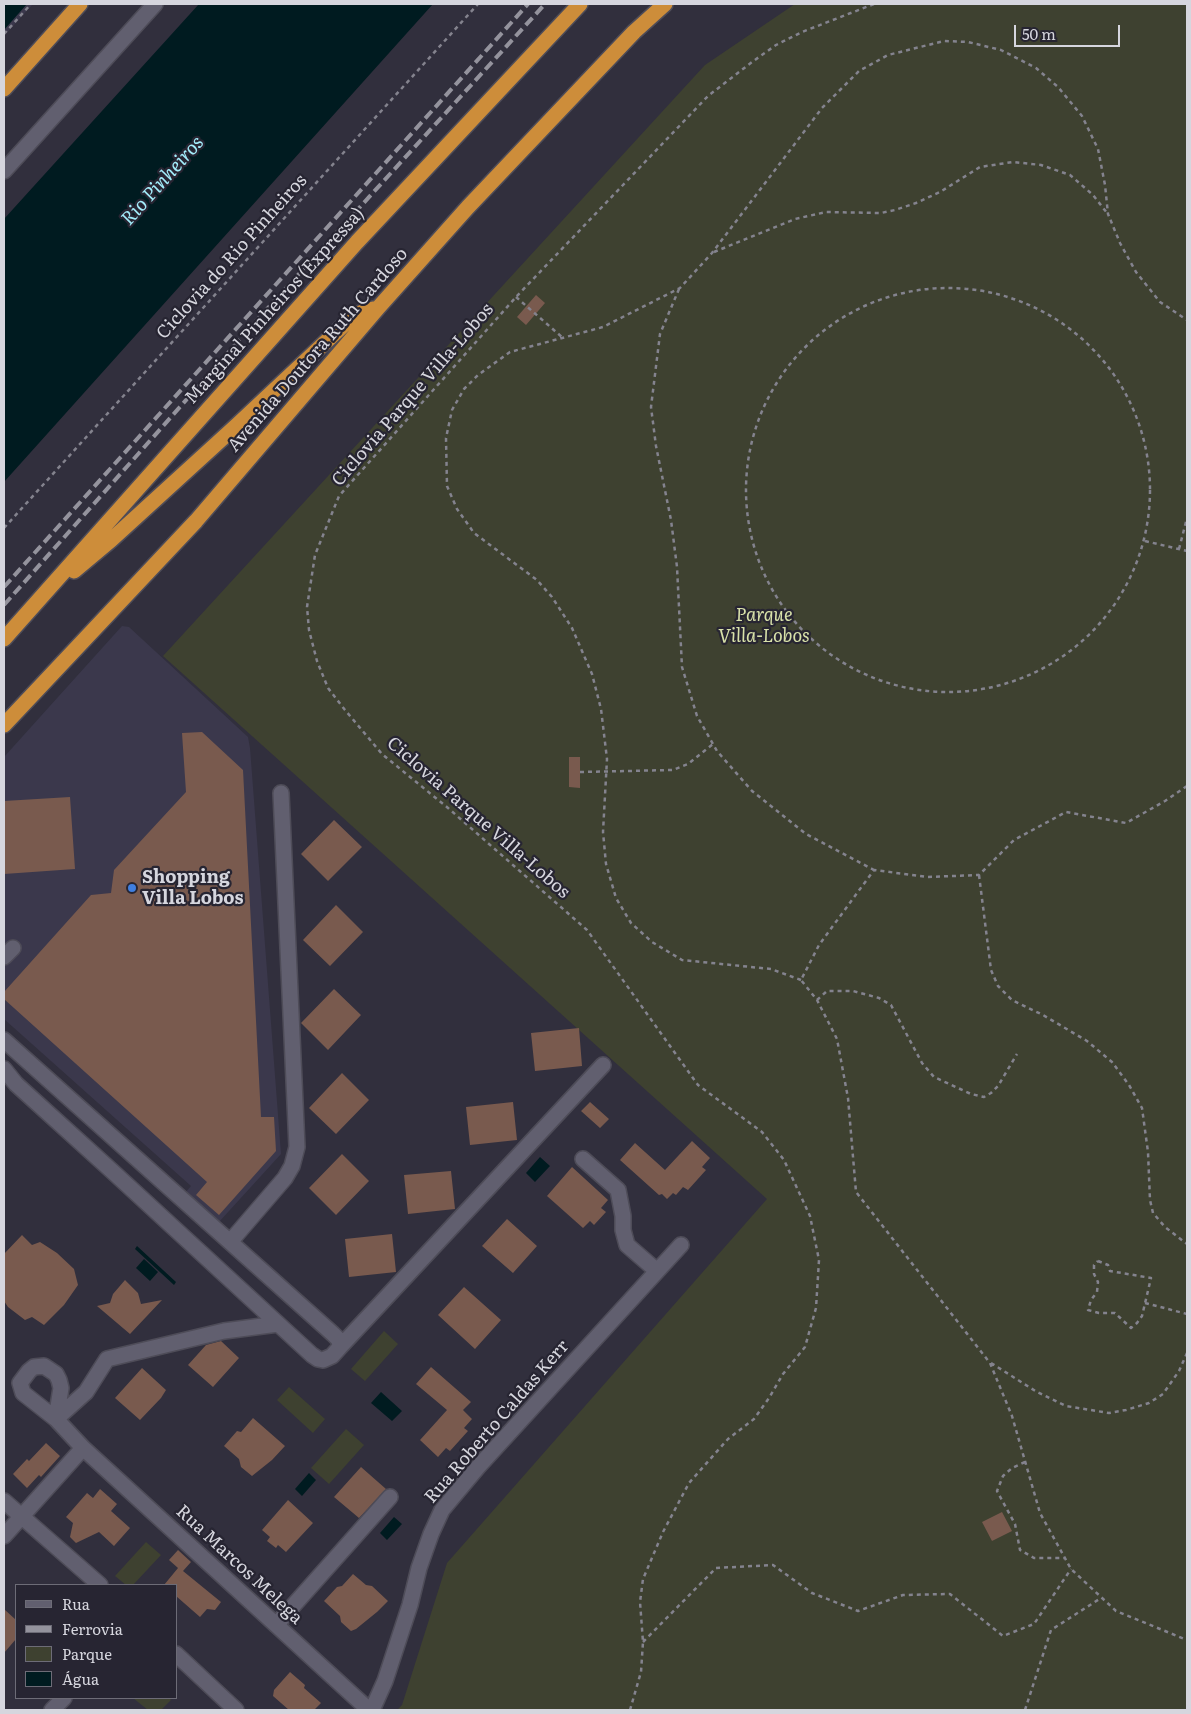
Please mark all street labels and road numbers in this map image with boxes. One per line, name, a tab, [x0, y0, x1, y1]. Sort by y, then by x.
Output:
street label: Ciclovia do Rio Pinheiros	[152, 170, 312, 344]
street label: Marginal Pinheiros (Expressa)	[181, 203, 369, 409]
street label: Avenida Doutora Ruth Cardoso	[223, 243, 413, 457]
street label: Ciclovia Parque Villa-Lobos	[328, 299, 498, 491]
street label: Ciclovia Parque Villa-Lobos	[382, 733, 574, 903]
street label: Rua Roberto Caldas Kerr	[420, 1336, 574, 1508]
street label: Rua Marcos Melega	[171, 1501, 307, 1629]

